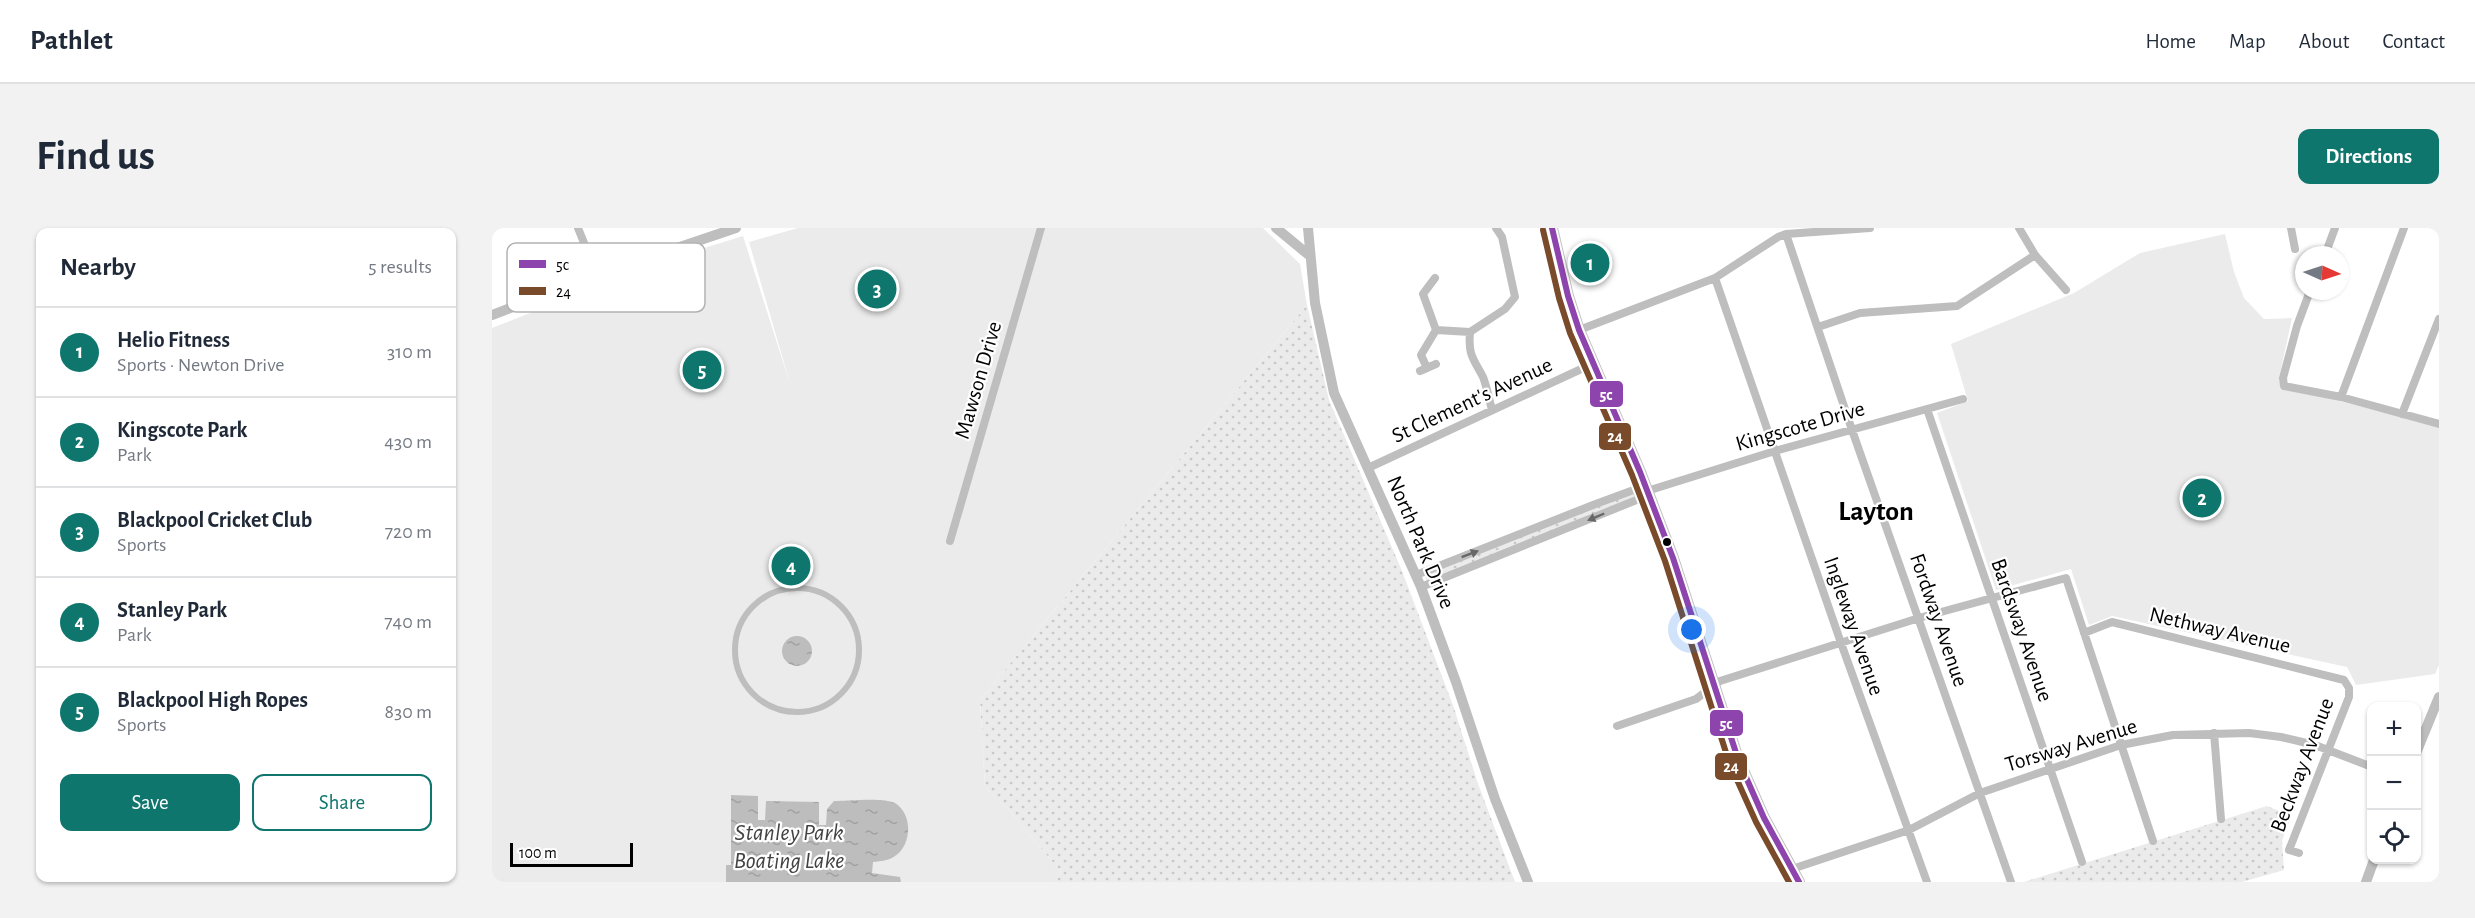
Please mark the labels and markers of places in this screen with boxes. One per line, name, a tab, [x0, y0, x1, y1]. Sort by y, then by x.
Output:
pin: 1	[1570, 240, 1610, 285]
pin: 3	[858, 266, 896, 312]
pin: 5	[682, 348, 722, 392]
pin: 2	[2182, 476, 2222, 520]
unlabelled marker	[1661, 536, 1673, 548]
pin: 4	[772, 544, 810, 588]

